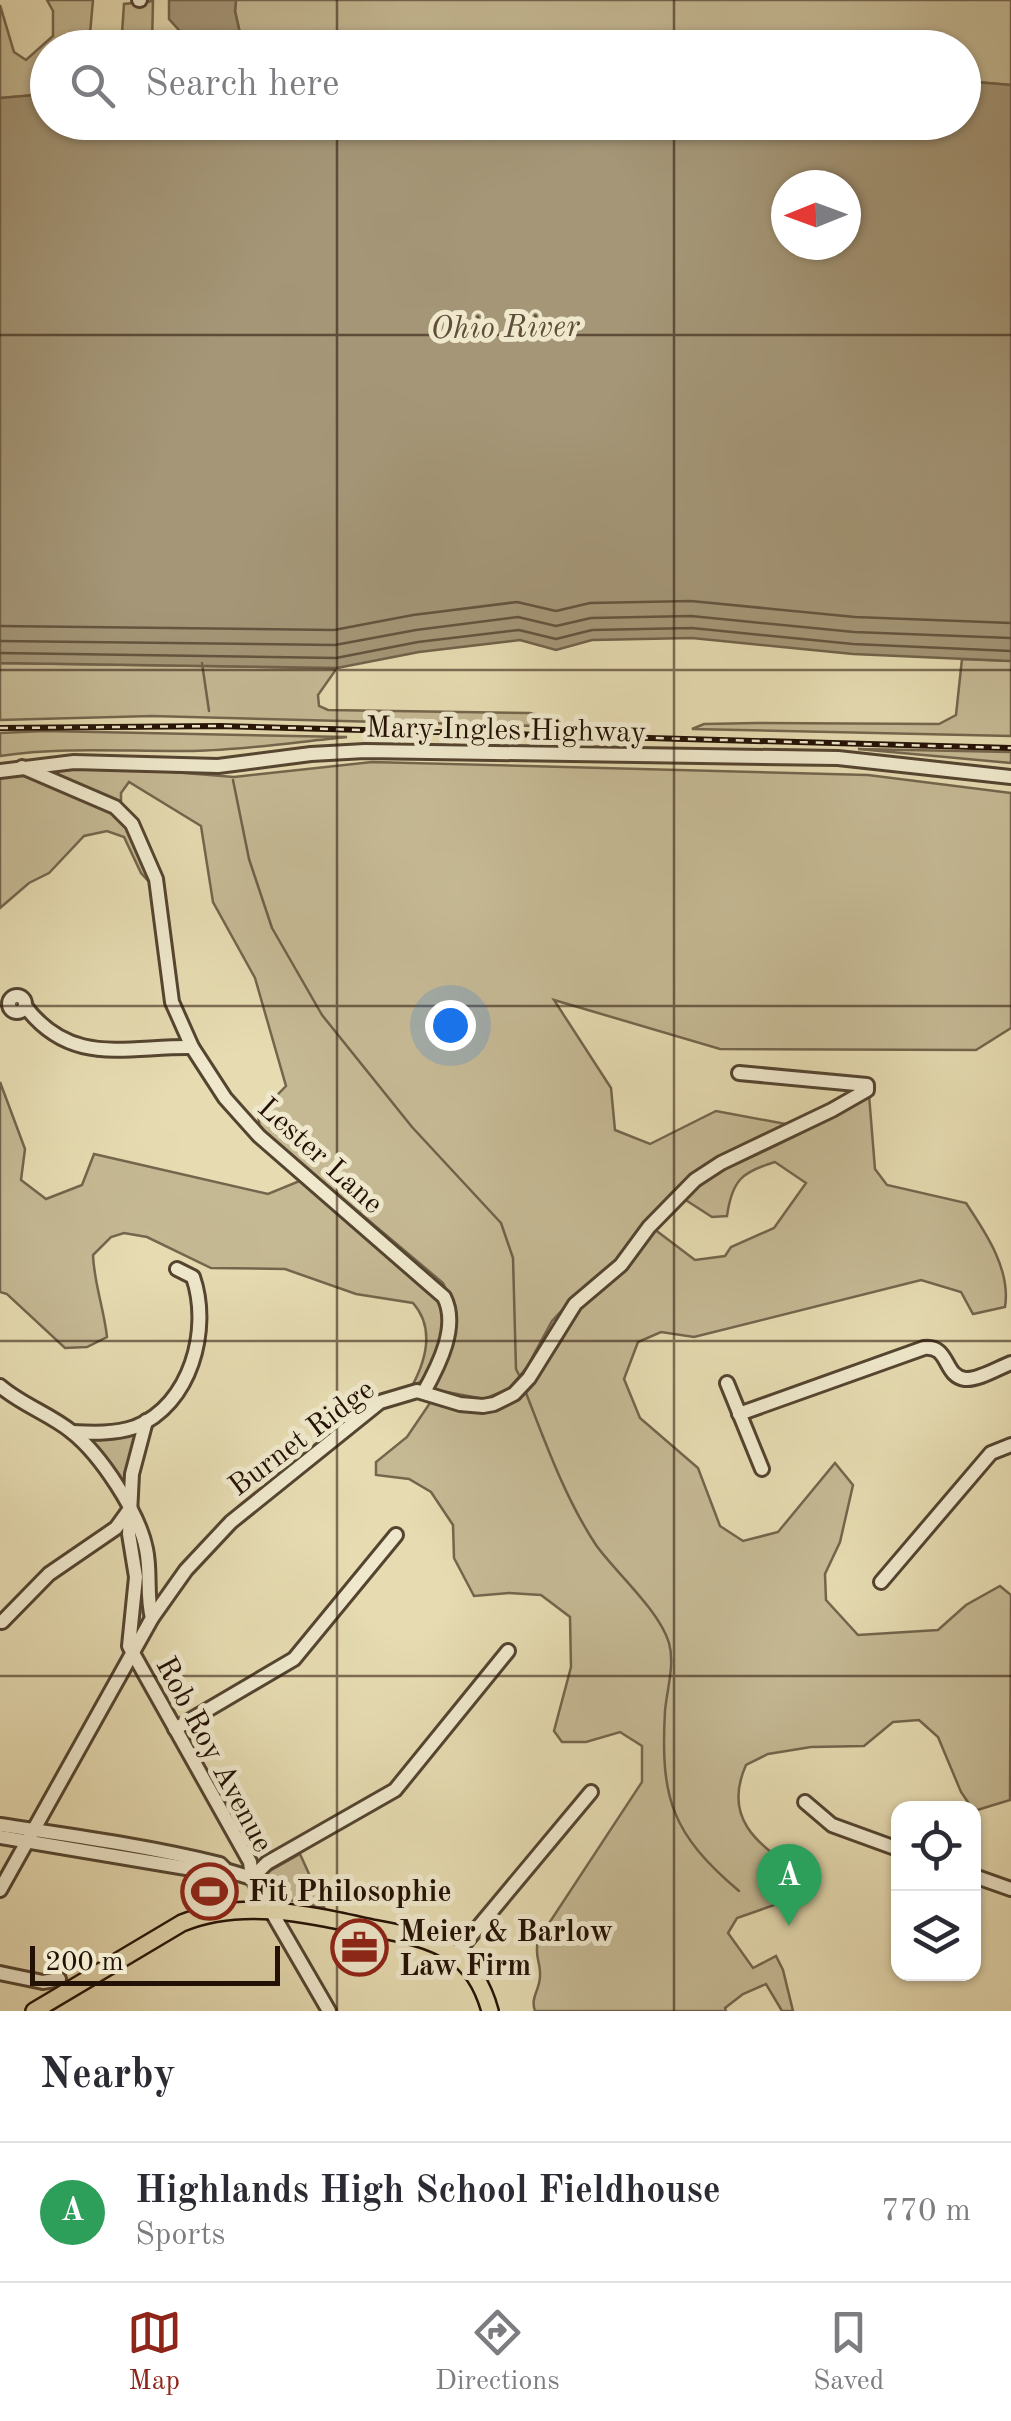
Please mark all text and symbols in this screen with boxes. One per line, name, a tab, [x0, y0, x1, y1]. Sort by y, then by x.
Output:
search box	[30, 30, 981, 140]
icon: search	[65, 58, 120, 113]
text: Search here	[145, 66, 340, 104]
north arrow	[771, 170, 861, 260]
water label: Ohio River	[430, 312, 581, 346]
street label: Mary Ingles Highway	[365, 714, 647, 748]
your location	[425, 1000, 476, 1051]
street label: Lester Lane	[251, 1093, 388, 1220]
street label: Burnet Ridge	[224, 1375, 380, 1503]
street label: Rob Roy Avenue	[149, 1653, 277, 1857]
map controls	[891, 1801, 981, 1981]
button: locate	[891, 1801, 981, 1891]
pin: A	[756, 1844, 822, 1926]
sports icon: Fit Philosophie	[179, 1861, 239, 1921]
place label: Fit Philosophie	[248, 1878, 452, 1908]
button: layers	[891, 1891, 981, 1981]
office icon: Meier & Barlow Law Firm	[330, 1918, 390, 1978]
place label: Meier & Barlow Law Firm	[399, 1918, 613, 1982]
scale bar	[30, 1941, 280, 1986]
text: 200 m	[45, 1949, 124, 1977]
text: Nearby	[40, 2055, 176, 2097]
text: Highlands High School Fieldhouse	[135, 2173, 721, 2211]
text: A	[60, 2196, 85, 2228]
text: 770 m	[881, 2196, 971, 2228]
text: Sports	[135, 2220, 226, 2252]
tab: Map	[127, 2305, 182, 2400]
tab: Directions	[435, 2305, 560, 2400]
tab: Saved	[813, 2305, 884, 2400]

